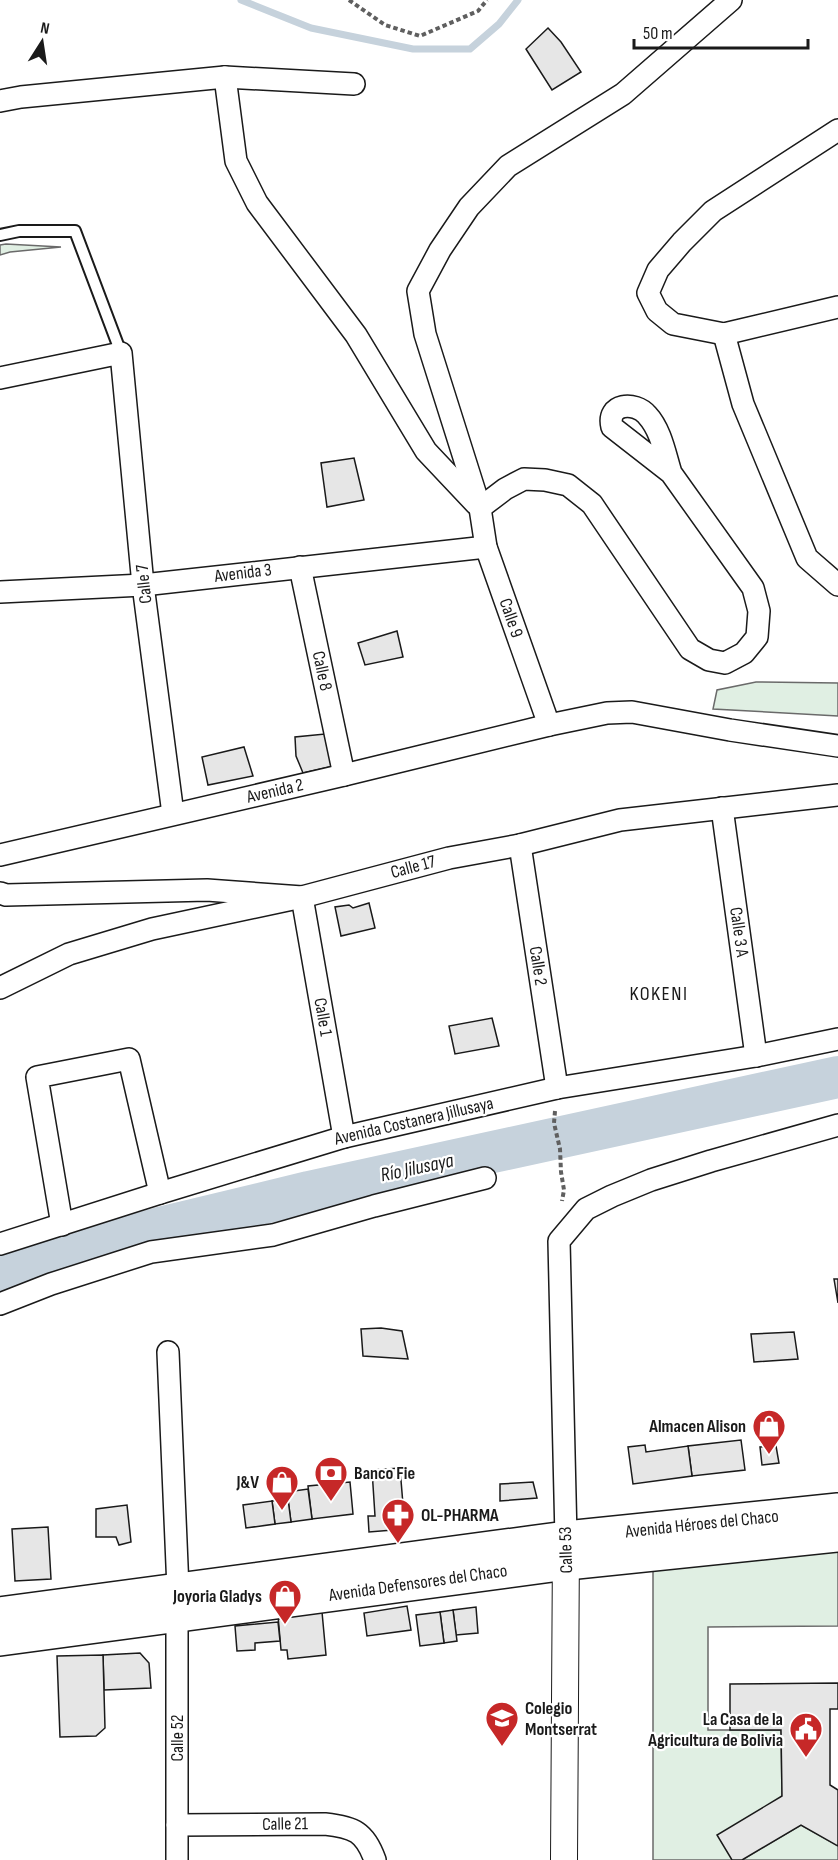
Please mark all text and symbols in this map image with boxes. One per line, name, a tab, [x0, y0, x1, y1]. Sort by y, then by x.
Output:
north arrow	[12, 12, 72, 72]
scale bar	[634, 12, 808, 50]
text: N	[39, 19, 51, 39]
text: 50 m	[643, 23, 673, 44]
street label: Avenida 3	[212, 559, 273, 587]
street label: Calle 7	[131, 563, 156, 605]
street label: Calle 9	[495, 596, 527, 640]
street label: Calle 8	[308, 649, 336, 693]
street label: Avenida 2	[244, 774, 305, 808]
street label: Calle 17	[388, 851, 439, 883]
street label: Calle 3 A	[725, 906, 753, 959]
street label: Calle 2	[525, 945, 551, 987]
district label: KOKENI	[629, 982, 689, 1006]
street label: Calle 1	[309, 996, 337, 1038]
street label: Avenida Costanera Jillusaya	[332, 1092, 496, 1150]
water label: Río Jilusaya	[378, 1149, 456, 1187]
shop icon: Almacen Alison	[751, 1408, 787, 1455]
place label: Almacen Alison	[648, 1416, 746, 1437]
bank icon: Banco Fie	[313, 1455, 349, 1502]
place label: Banco Fie	[354, 1463, 415, 1484]
shop icon: J&V	[264, 1464, 300, 1511]
place label: J&V	[236, 1472, 259, 1493]
pharmacy icon: OL-PHARMA	[380, 1497, 416, 1544]
place label: OL-PHARMA	[421, 1505, 499, 1526]
street label: Avenida Héroes del Chaco	[623, 1506, 780, 1543]
street label: Calle 53	[555, 1526, 577, 1574]
street label: Avenida Defensores del Chaco	[326, 1560, 509, 1606]
shop icon: Joyoria Gladys	[267, 1578, 303, 1625]
place label: Joyoria Gladys	[172, 1586, 262, 1607]
place label: Colegio Montserrat	[525, 1698, 597, 1740]
school or university icon: Colegio Montserrat	[484, 1700, 520, 1747]
place label: La Casa de la Agricultura de Bolivia	[647, 1709, 783, 1751]
public building icon: La Casa de la Agricultura de Bolivia	[788, 1711, 824, 1758]
street label: Calle 52	[167, 1715, 188, 1761]
street label: Calle 21	[262, 1813, 309, 1835]

